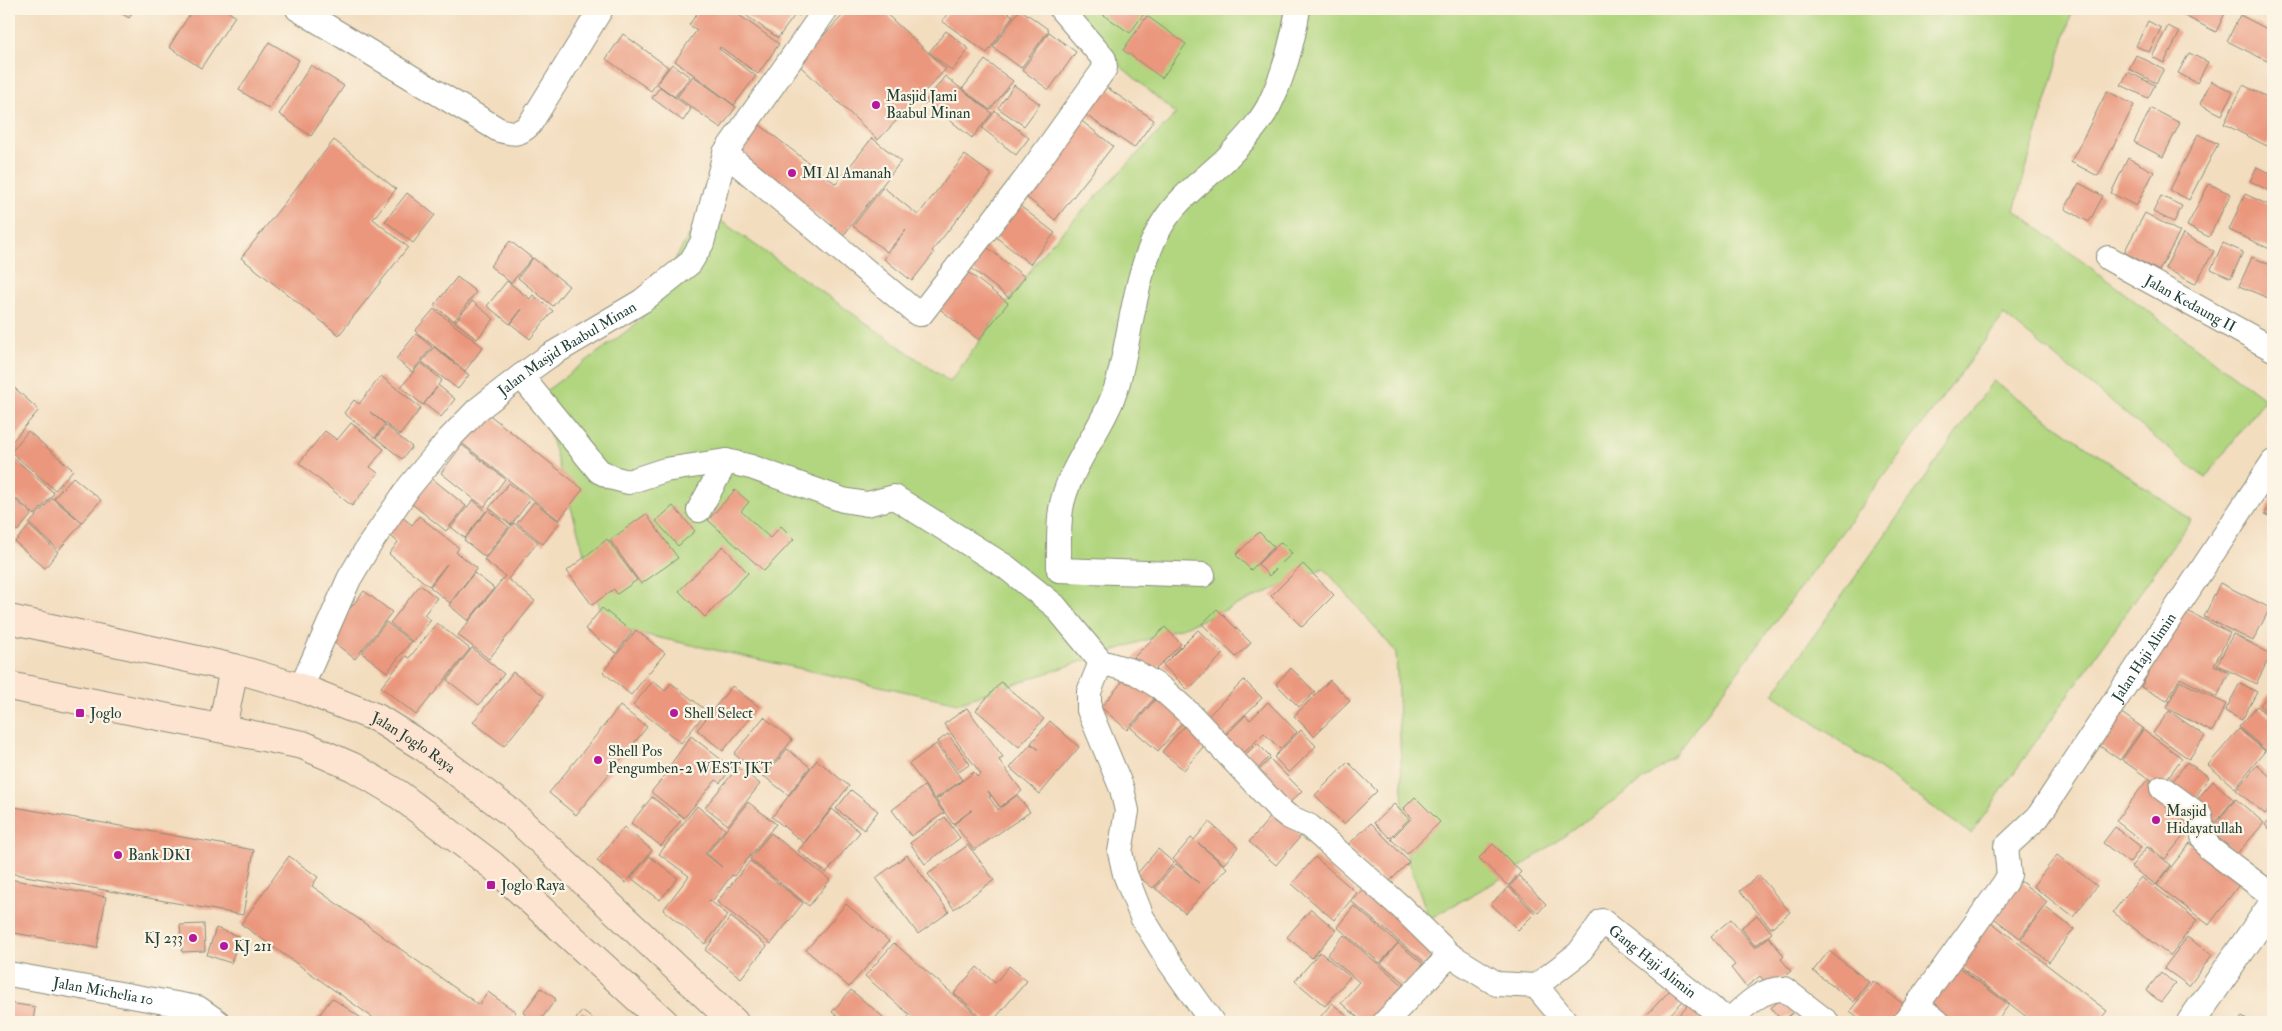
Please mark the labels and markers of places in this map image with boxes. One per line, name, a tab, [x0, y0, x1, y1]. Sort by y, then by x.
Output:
place label: Masjid Jami Baabul Minan	[886, 87, 971, 123]
marker: Masjid Jami Baabul Minan	[870, 99, 882, 111]
place label: MI Al Amanah	[802, 164, 891, 183]
marker: MI Al Amanah	[786, 167, 798, 179]
place label: Joglo	[89, 704, 121, 724]
place label: Shell Select	[684, 704, 753, 723]
marker: Joglo	[74, 707, 86, 719]
marker: Shell Select	[668, 707, 680, 719]
place label: Shell Pos Pengumben-2 WEST JKT	[608, 742, 772, 779]
marker: Shell Pos Pengumben-2 WEST JKT	[592, 754, 604, 766]
place label: Masjid Hidayatullah	[2166, 802, 2243, 838]
marker: Masjid Hidayatullah	[2150, 814, 2162, 826]
place label: Bank DKI	[128, 846, 191, 865]
marker: Bank DKI	[112, 849, 124, 861]
place label: Joglo Raya	[500, 876, 566, 896]
marker: Joglo Raya	[485, 879, 497, 891]
place label: KJ 233	[144, 929, 183, 949]
marker: KJ 233	[187, 932, 199, 944]
place label: KJ 211	[234, 937, 272, 957]
marker: KJ 211	[218, 940, 230, 952]

